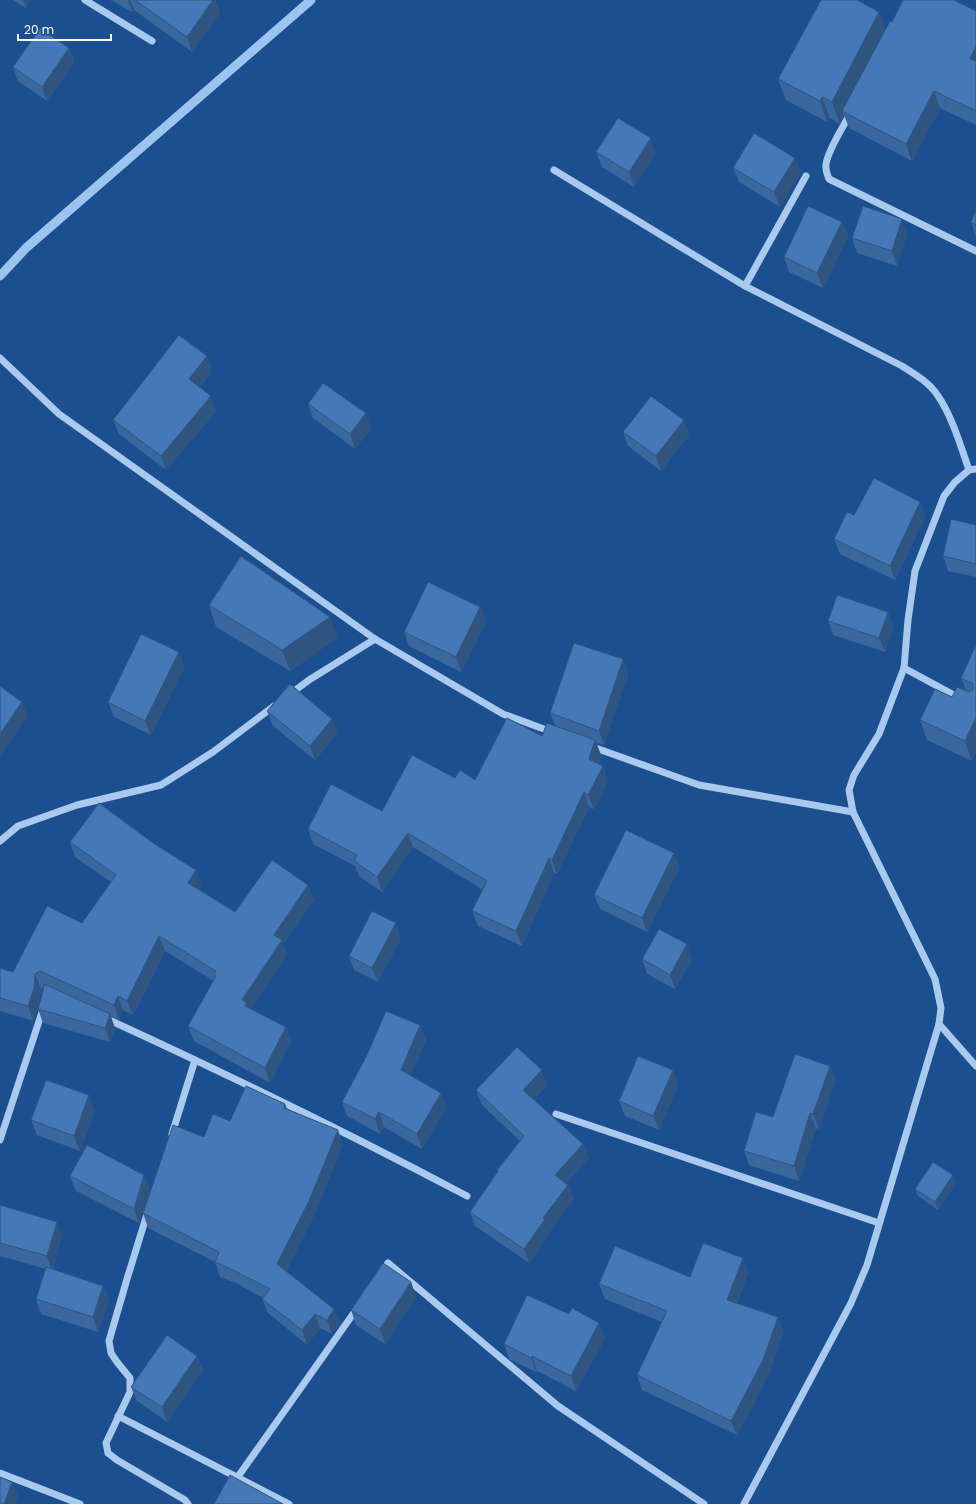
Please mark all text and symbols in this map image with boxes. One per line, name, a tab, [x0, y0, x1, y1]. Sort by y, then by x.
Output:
scale bar	[18, 16, 111, 42]
text: 20 m	[24, 21, 54, 38]

